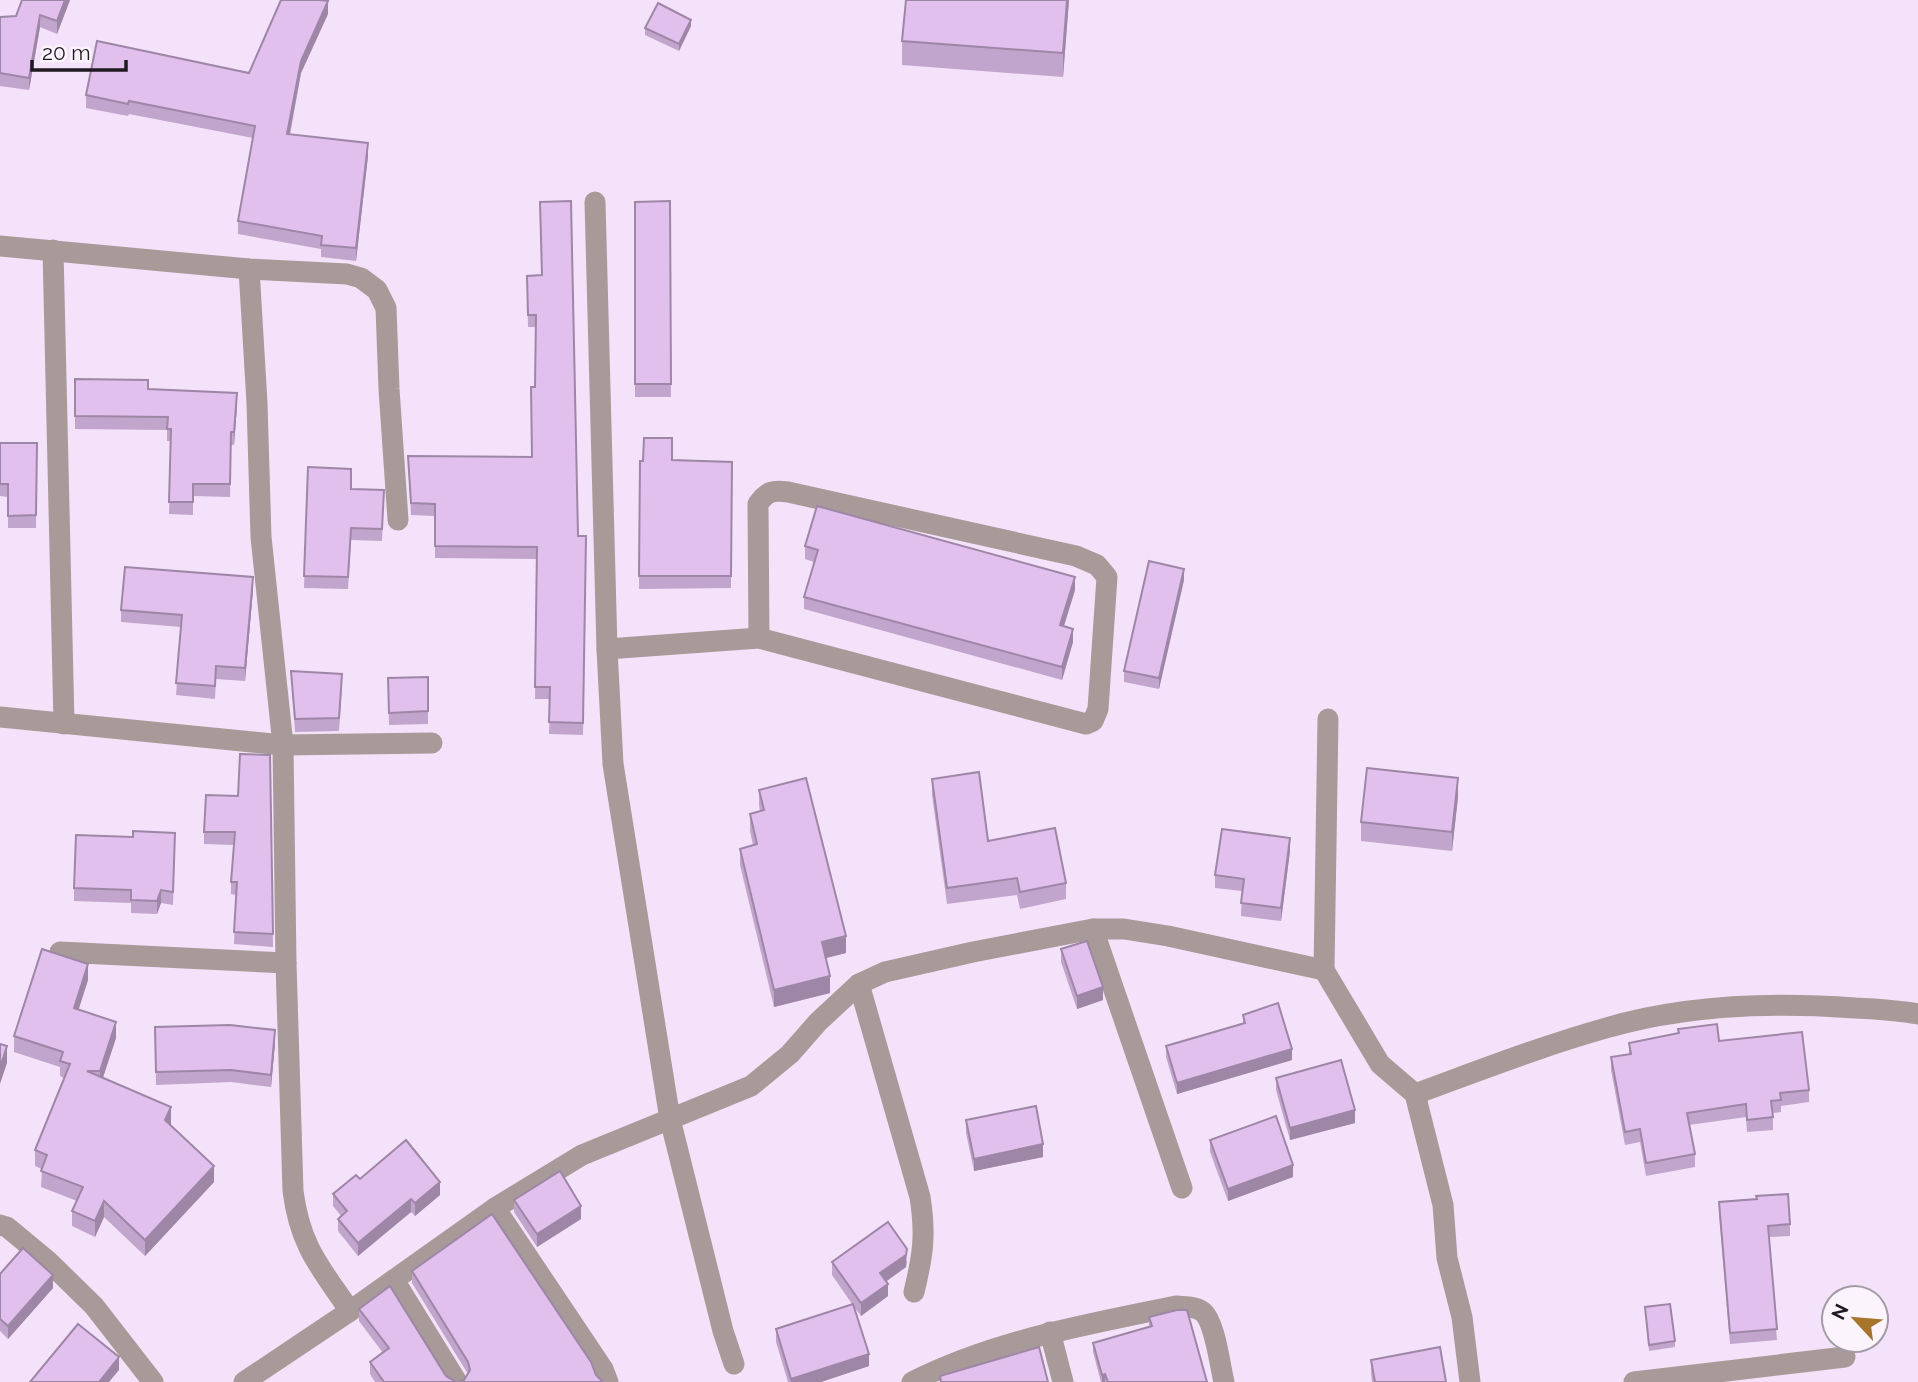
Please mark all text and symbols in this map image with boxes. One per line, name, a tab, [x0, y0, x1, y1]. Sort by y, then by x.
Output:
scale bar	[32, 28, 126, 72]
text: 20 m	[42, 40, 90, 65]
north arrow	[1820, 1284, 1890, 1354]
text: N	[1827, 1300, 1853, 1323]

